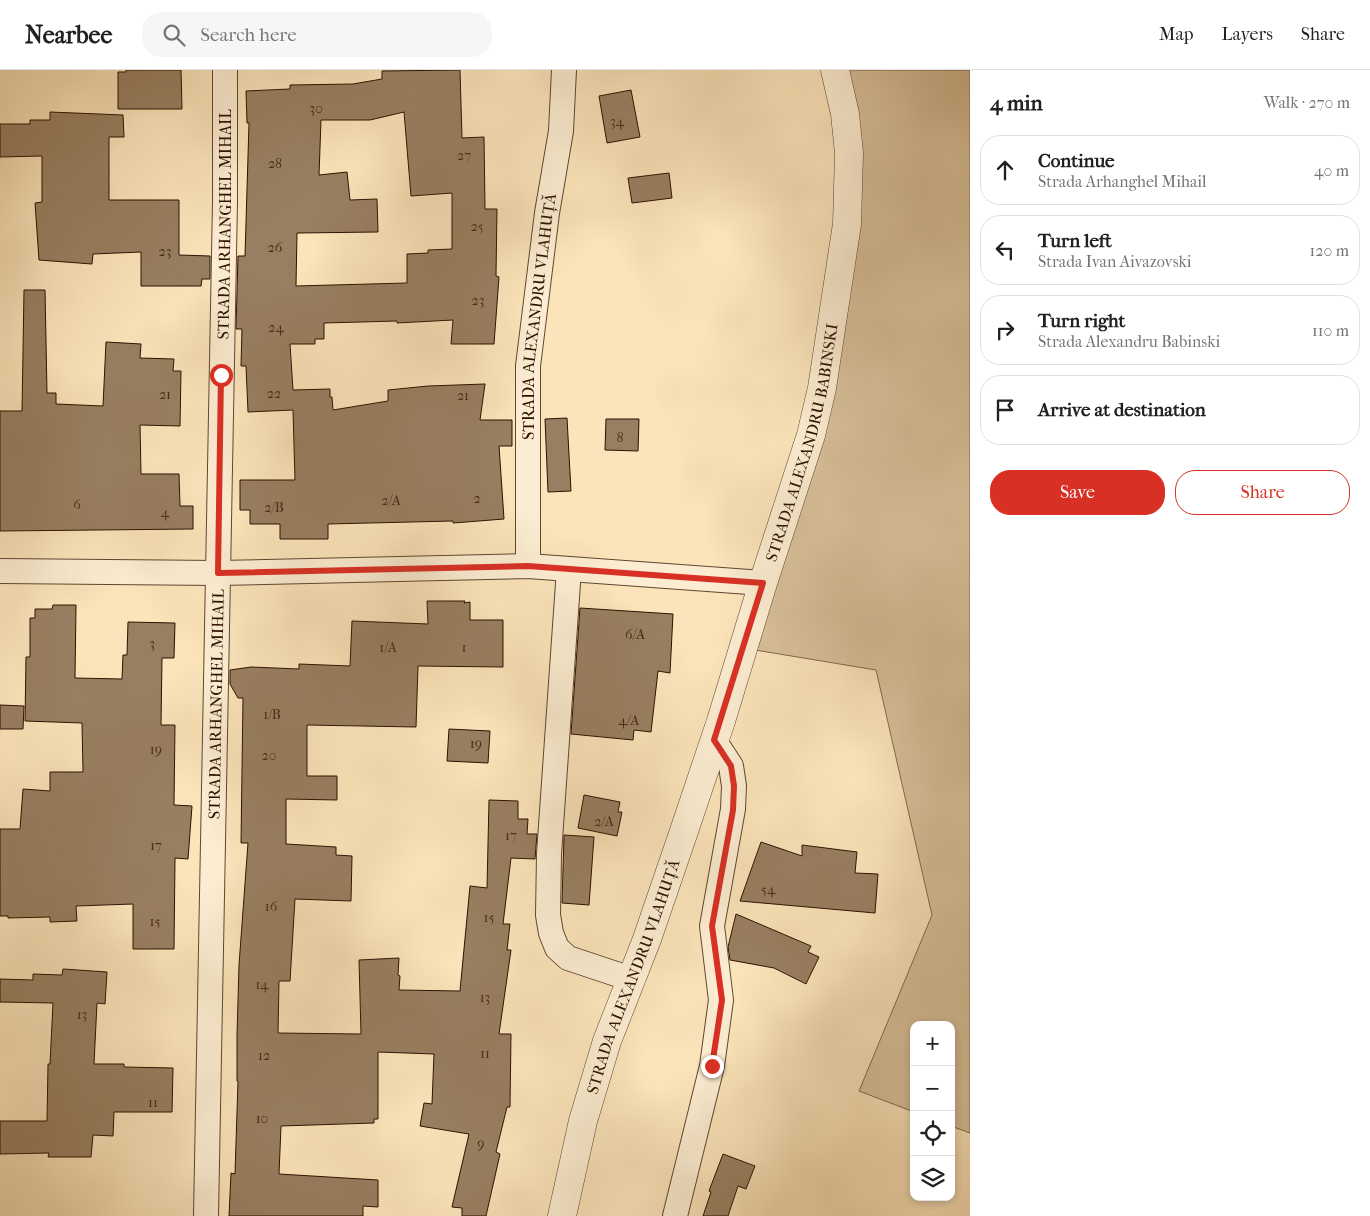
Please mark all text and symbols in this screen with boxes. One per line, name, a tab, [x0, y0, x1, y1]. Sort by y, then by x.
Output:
search box	[142, 12, 492, 57]
text: Nearbee	[25, 21, 112, 49]
icon: search	[160, 21, 188, 49]
text: Search here	[200, 24, 297, 46]
text: Map	[1159, 24, 1193, 45]
text: Layers	[1221, 24, 1273, 45]
text: Share	[1301, 24, 1345, 45]
text: 4 min	[990, 91, 1043, 115]
text: Walk · 270 m	[1264, 93, 1350, 112]
house number: 30	[309, 100, 323, 117]
street label: STRADA ARHANGHEL MIHAIL	[213, 109, 235, 339]
house number: 34	[610, 113, 625, 130]
house number: 27	[457, 147, 471, 164]
text: Continue	[1038, 150, 1114, 172]
house number: 28	[268, 155, 282, 172]
icon: ahead	[991, 156, 1019, 184]
text: 40 m	[1314, 161, 1349, 180]
text: Strada Arhanghel Mihail	[1038, 172, 1207, 191]
street label: STRADA АLEXANDRU VLAHUȚĂ	[519, 191, 560, 440]
house number: 25	[470, 218, 484, 235]
text: Turn left	[1038, 230, 1112, 252]
icon: left	[991, 236, 1019, 264]
house number: 26	[268, 239, 283, 256]
text: 120 m	[1310, 241, 1349, 260]
house number: 23	[159, 243, 171, 260]
text: Strada Ivan Aivazovski	[1038, 252, 1192, 271]
house number: 23	[472, 292, 484, 309]
text: Turn right	[1038, 310, 1125, 332]
icon: right	[991, 316, 1019, 344]
house number: 24	[268, 319, 284, 336]
text: 110 m	[1312, 321, 1349, 340]
street label: STRADA ALEXANDRU BABINSKI	[761, 322, 841, 564]
text: Strada Alexandru Babinski	[1038, 332, 1220, 351]
route start	[210, 364, 233, 387]
house number: 22	[267, 385, 281, 402]
house number: 21	[159, 386, 171, 403]
house number: 21	[457, 387, 469, 404]
icon: arrive	[991, 396, 1019, 424]
text: Arrive at destination	[1038, 399, 1206, 421]
house number: 8	[616, 429, 624, 446]
button: Save	[990, 470, 1165, 515]
button: Share	[1175, 470, 1350, 515]
house number: 2	[473, 490, 481, 507]
house number: 2/A	[381, 492, 402, 509]
house number: 6	[73, 496, 81, 513]
house number: 2/B	[264, 499, 284, 516]
house number: 4	[161, 504, 170, 521]
street label: STRADA ARHANGHEL MIHAIL	[204, 588, 227, 819]
house number: 6/A	[625, 626, 646, 643]
house number: 3	[149, 635, 155, 652]
house number: 1/A	[379, 639, 398, 656]
house number: 1	[462, 639, 467, 656]
house number: 1/B	[263, 706, 281, 723]
house number: 4/A	[619, 712, 640, 729]
house number: 19	[470, 735, 482, 752]
house number: 19	[150, 741, 162, 758]
house number: 20	[262, 747, 276, 764]
house number: 2/A	[594, 813, 615, 830]
house number: 17	[505, 827, 517, 844]
house number: 17	[150, 837, 162, 854]
street label: STRADA АLEXANDRU VLAHUȚĂ	[582, 856, 683, 1096]
house number: 54	[761, 881, 776, 898]
house number: 16	[265, 898, 278, 915]
house number: 15	[484, 909, 495, 926]
house number: 15	[150, 913, 161, 930]
house number: 14	[255, 976, 269, 993]
house number: 13	[480, 989, 490, 1006]
house number: 13	[77, 1006, 87, 1023]
map controls	[910, 1021, 955, 1201]
button: +	[910, 1021, 955, 1066]
house number: 11	[480, 1045, 490, 1062]
house number: 12	[258, 1047, 270, 1064]
route end	[701, 1055, 724, 1078]
button: −	[910, 1066, 955, 1111]
house number: 11	[148, 1094, 158, 1111]
house number: 10	[256, 1110, 268, 1127]
button: locate	[910, 1111, 955, 1156]
house number: 9	[477, 1135, 485, 1152]
button: layers	[910, 1156, 955, 1201]

